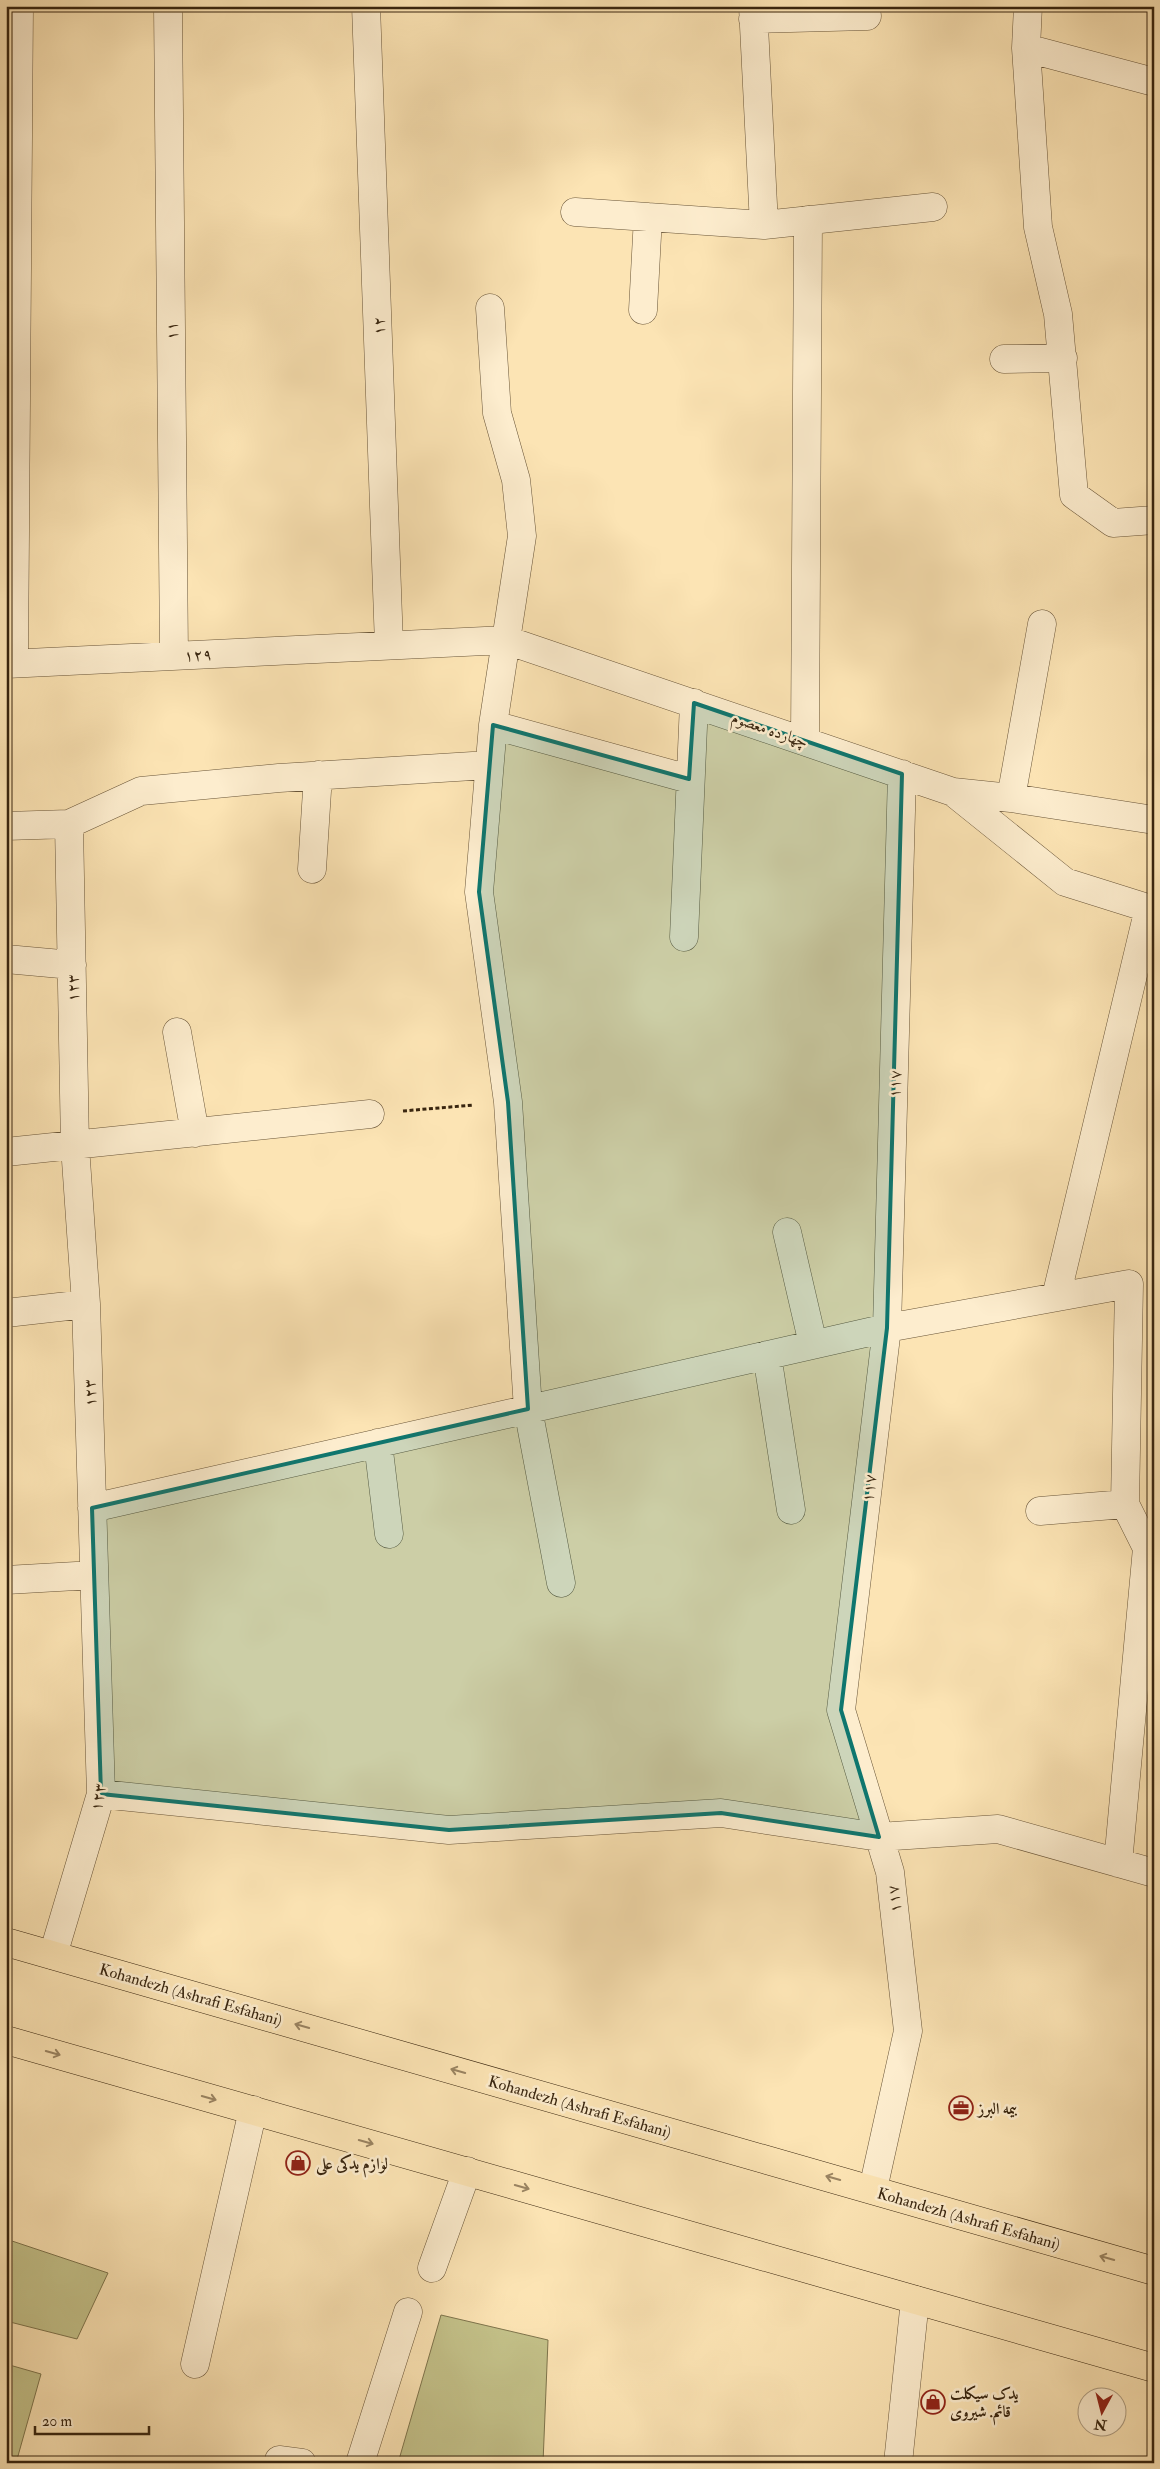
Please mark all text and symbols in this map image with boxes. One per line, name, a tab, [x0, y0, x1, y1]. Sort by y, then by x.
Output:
street label: ۱۲	[369, 316, 389, 336]
street label: ۱۱	[162, 321, 182, 341]
street label: ۱۲۹	[184, 644, 213, 666]
street label: چهارده معصوم	[727, 708, 811, 756]
street label: ۱۲۳	[63, 974, 83, 1002]
street label: ۱۱۷	[885, 1070, 905, 1098]
street label: ۱۲۳	[80, 1379, 100, 1407]
street label: ۱۱۷	[857, 1473, 881, 1503]
street label: ۱۲۳	[86, 1782, 110, 1813]
street label: ۱۱۷	[882, 1884, 906, 1914]
street label: Kohandezh (Ashrafi Esfahani)	[97, 1959, 285, 2031]
one-way arrow	[295, 2021, 311, 2031]
one-way arrow	[45, 2049, 61, 2058]
one-way arrow	[451, 2065, 467, 2075]
street label: Kohandezh (Ashrafi Esfahani)	[486, 2071, 674, 2143]
one-way arrow	[201, 2093, 217, 2103]
office icon: بیمه البرز	[948, 2095, 974, 2121]
place label: بیمه البرز	[976, 2099, 1018, 2119]
one-way arrow	[357, 2138, 373, 2148]
shop icon: لوازم یدکی علی	[285, 2150, 311, 2176]
place label: لوازم یدکی علی	[315, 2154, 388, 2178]
one-way arrow	[826, 2173, 842, 2183]
one-way arrow	[513, 2183, 529, 2193]
street label: Kohandezh (Ashrafi Esfahani)	[875, 2183, 1063, 2255]
one-way arrow	[1099, 2252, 1115, 2262]
place label: یدک سیکلت قائم. شیروی	[950, 2384, 1019, 2426]
north arrow	[1078, 2386, 1128, 2436]
shop icon: یدک سیکلت قائم. شیروی	[920, 2389, 946, 2415]
scale bar	[35, 2404, 149, 2436]
text: 20 m	[42, 2412, 72, 2431]
text: N	[1093, 2415, 1109, 2434]

